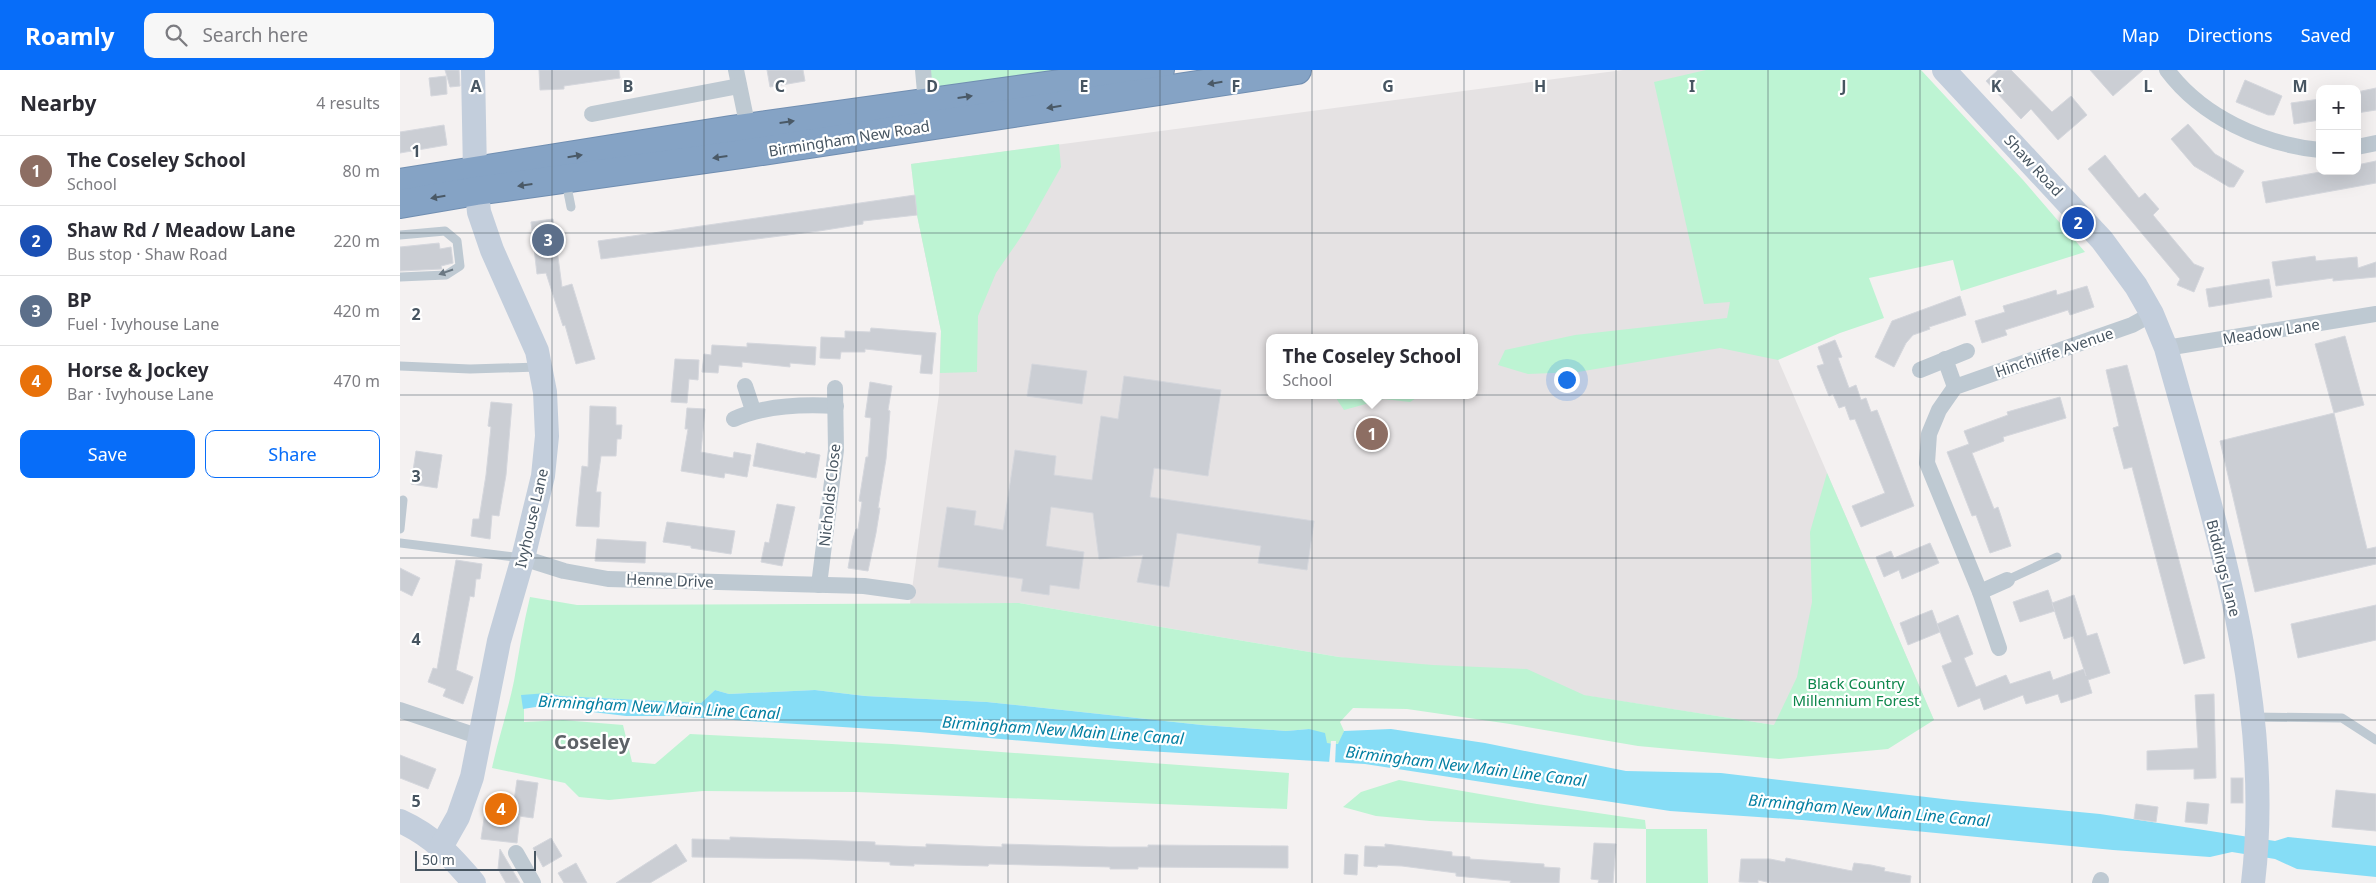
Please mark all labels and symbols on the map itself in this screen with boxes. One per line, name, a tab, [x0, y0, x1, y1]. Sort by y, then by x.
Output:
text: A	[470, 75, 482, 97]
text: B	[623, 75, 633, 97]
text: C	[775, 75, 785, 97]
text: D	[926, 75, 938, 97]
text: E	[1080, 75, 1089, 97]
text: F	[1232, 75, 1240, 97]
text: G	[1382, 75, 1394, 97]
text: H	[1534, 75, 1546, 97]
text: I	[1689, 75, 1695, 97]
text: J	[1839, 75, 1847, 97]
text: K	[1991, 75, 2002, 97]
text: L	[2144, 75, 2153, 97]
text: M	[2292, 75, 2308, 97]
one-way arrow	[1206, 79, 1222, 87]
one-way arrow	[958, 93, 974, 101]
one-way arrow	[1046, 103, 1062, 111]
street label: Birmingham New Road	[767, 115, 931, 161]
one-way arrow	[779, 118, 795, 126]
street label: Shaw Road	[2000, 130, 2068, 200]
text: 1	[411, 140, 421, 162]
one-way arrow	[567, 152, 583, 160]
one-way arrow	[712, 153, 728, 161]
one-way arrow	[516, 181, 532, 189]
one-way arrow	[429, 194, 445, 202]
pin: 2	[2062, 204, 2094, 242]
pin: 3	[532, 221, 564, 259]
one-way arrow	[438, 269, 453, 277]
text: 2	[411, 303, 421, 325]
street label: Meadow Lane	[2221, 313, 2321, 349]
street label: Hinchliffe Avenue	[1992, 322, 2116, 382]
your location	[1554, 367, 1580, 393]
pin: 1	[1356, 415, 1388, 453]
street label: Nicholds Close	[814, 443, 844, 547]
text: 3	[411, 465, 421, 487]
street label: Ivyhouse Lane	[510, 466, 552, 570]
street label: Biddings Lane	[2202, 517, 2246, 619]
street label: Henne Drive	[626, 568, 714, 592]
text: 4	[411, 628, 421, 650]
park label: Black Country Millennium Forest	[1792, 673, 1920, 710]
water label: Birmingham New Main Line Canal	[537, 690, 781, 724]
water label: Birmingham New Main Line Canal	[941, 711, 1185, 749]
district label: Coseley	[554, 728, 631, 755]
water label: Birmingham New Main Line Canal	[1344, 740, 1588, 792]
water label: Birmingham New Main Line Canal	[1747, 788, 1991, 832]
text: 5	[411, 790, 421, 812]
pin: 4	[485, 790, 517, 828]
scale bar	[415, 848, 536, 871]

